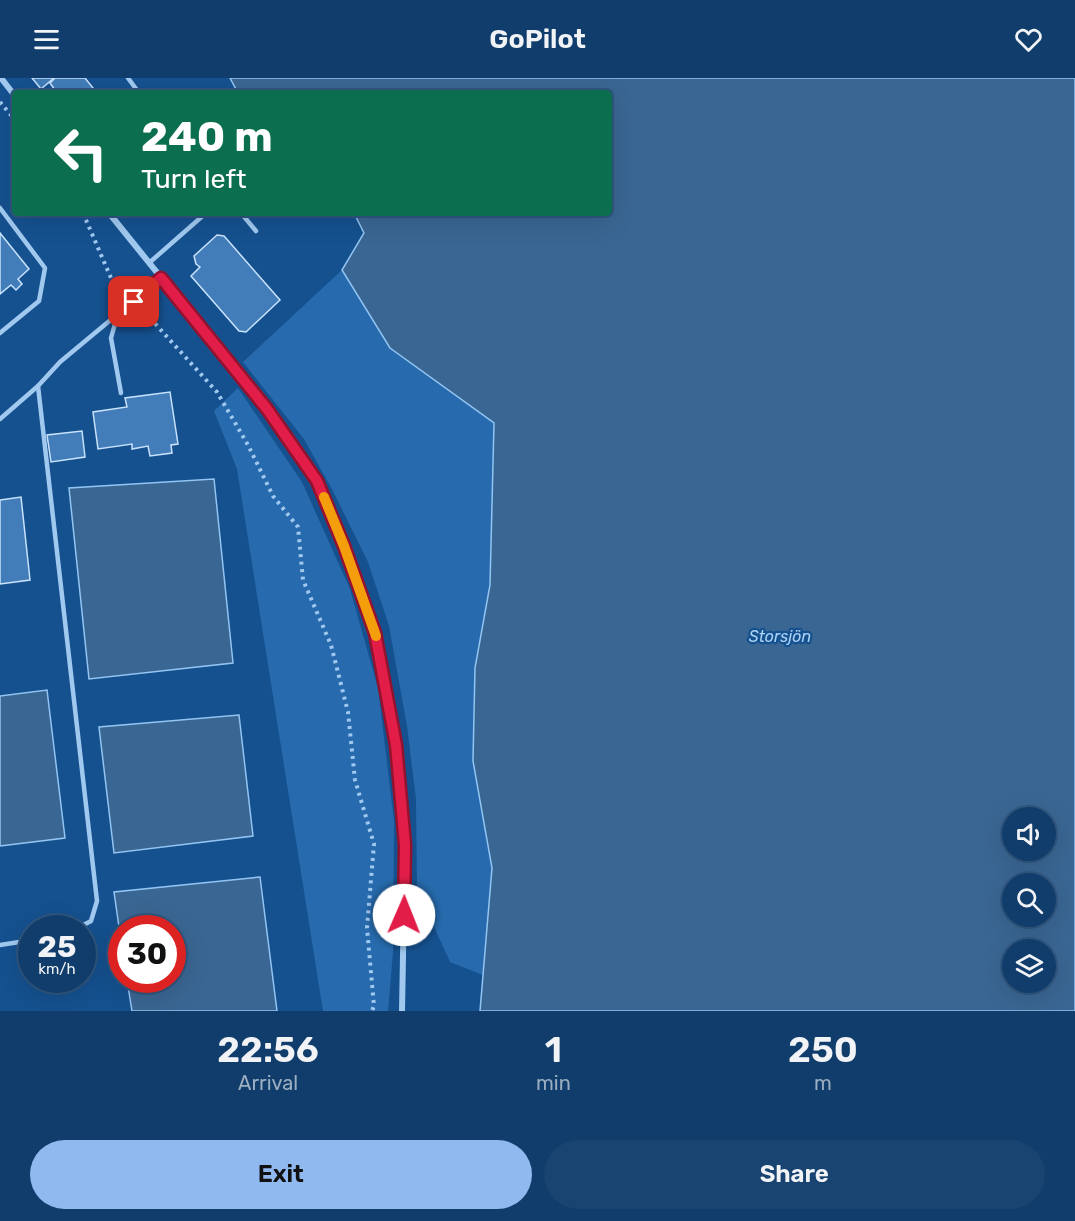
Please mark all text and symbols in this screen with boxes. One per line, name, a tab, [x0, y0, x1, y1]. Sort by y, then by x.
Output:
icon: menu	[30, 23, 63, 56]
text: GoPilot	[489, 23, 586, 55]
icon: heart	[1012, 23, 1045, 56]
text: 240 m	[141, 112, 273, 162]
icon: left	[42, 114, 120, 192]
text: Turn left	[141, 163, 246, 195]
pin	[108, 276, 159, 327]
icon: arrive	[117, 285, 150, 318]
water label: Storsjön	[749, 627, 811, 646]
map controls	[1002, 807, 1056, 993]
button: sound	[1002, 807, 1056, 861]
button: search	[1002, 873, 1056, 927]
position arrow	[372, 883, 436, 947]
speed limit sign: 30	[108, 915, 186, 993]
text: 25	[38, 929, 76, 965]
button: layers	[1002, 939, 1056, 993]
text: km/h	[38, 960, 76, 978]
text: 22:56	[217, 1028, 319, 1071]
text: 1	[545, 1028, 562, 1071]
text: 250	[788, 1028, 858, 1071]
text: Arrival	[238, 1071, 298, 1095]
text: min	[536, 1071, 571, 1095]
text: m	[814, 1071, 832, 1095]
button: Exit	[30, 1140, 532, 1209]
button: Share	[544, 1140, 1045, 1209]

